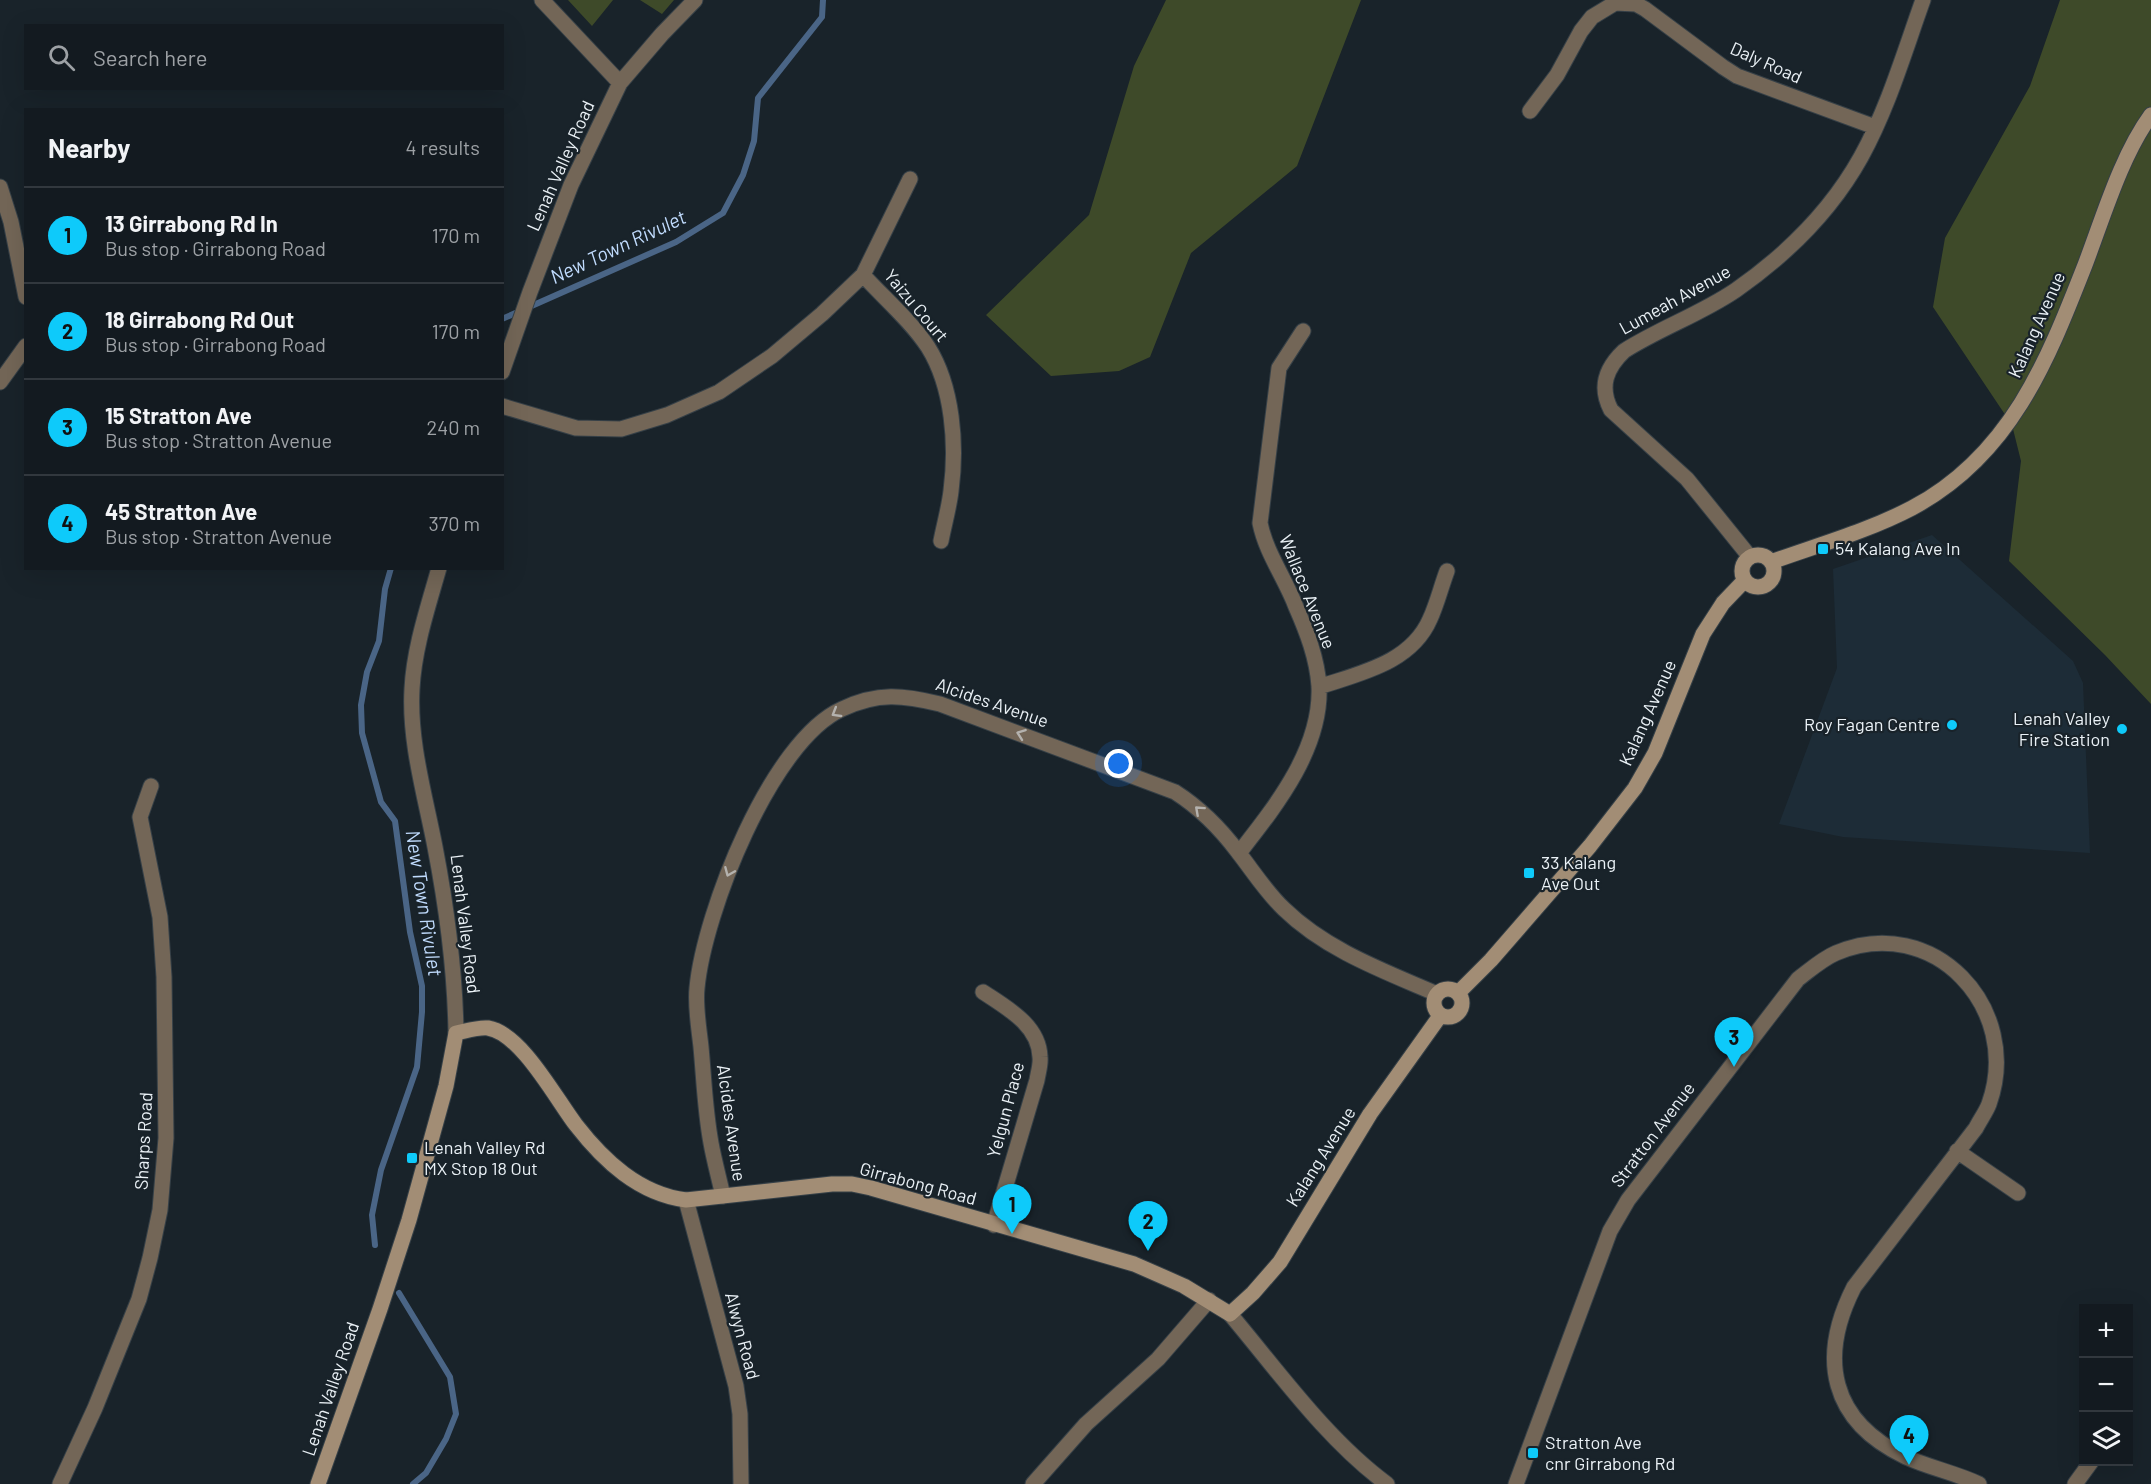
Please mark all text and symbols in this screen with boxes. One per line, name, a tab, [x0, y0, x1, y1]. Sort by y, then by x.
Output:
search box	[24, 24, 504, 90]
street label: Daly Road	[1727, 37, 1806, 88]
icon: search	[45, 41, 78, 74]
text: Search here	[93, 44, 207, 70]
street label: Lenah Valley Road	[522, 97, 599, 234]
text: Nearby	[48, 132, 130, 163]
text: 4 results	[405, 135, 480, 159]
water label: New Town Rivulet	[546, 204, 689, 288]
text: 13 Girrabong Rd In	[105, 210, 278, 236]
text: 1	[64, 223, 71, 247]
text: 170 m	[432, 223, 480, 247]
text: Bus stop · Girrabong Road	[105, 236, 326, 260]
street label: Lumeah Avenue	[1615, 259, 1734, 339]
street label: Yaizu Court	[880, 265, 954, 346]
street label: Kalang Avenue	[2003, 268, 2069, 381]
text: 18 Girrabong Rd Out	[105, 306, 294, 332]
text: 2	[62, 319, 73, 343]
text: 170 m	[432, 319, 480, 343]
text: Bus stop · Girrabong Road	[105, 332, 326, 356]
text: 15 Stratton Ave	[105, 402, 252, 428]
text: 3	[62, 415, 73, 439]
text: 240 m	[426, 415, 480, 439]
text: Bus stop · Stratton Avenue	[105, 428, 332, 452]
text: 45 Stratton Ave	[105, 498, 257, 524]
text: 4	[61, 511, 74, 535]
text: 370 m	[428, 511, 480, 535]
text: Bus stop · Stratton Avenue	[105, 524, 332, 548]
street label: Wallace Avenue	[1275, 531, 1341, 652]
place label: 54 Kalang Ave In	[1835, 537, 1960, 559]
marker: 54 Kalang Ave In	[1816, 542, 1830, 556]
street label: Kalang Avenue	[1614, 656, 1680, 769]
street label: Alcides Avenue	[933, 672, 1052, 732]
one-way arrow	[832, 706, 842, 718]
place label: Lenah Valley Fire Station	[2013, 707, 2110, 750]
place label: Roy Fagan Centre	[1804, 713, 1940, 735]
marker: Roy Fagan Centre	[1945, 718, 1959, 732]
marker: Lenah Valley Fire Station	[2115, 722, 2129, 736]
one-way arrow	[1016, 728, 1027, 741]
your location	[1104, 749, 1133, 778]
one-way arrow	[1196, 806, 1206, 817]
water label: New Town Rivulet	[402, 828, 448, 978]
place label: 33 Kalang Ave Out	[1541, 851, 1616, 894]
street label: Lenah Valley Road	[447, 853, 485, 995]
one-way arrow	[724, 866, 736, 877]
marker: 33 Kalang Ave Out	[1522, 866, 1536, 880]
pin: 3	[1714, 1018, 1754, 1067]
street label: Yelgun Place	[982, 1059, 1028, 1160]
street label: Alcides Avenue	[713, 1063, 751, 1183]
street label: Stratton Avenue	[1606, 1078, 1699, 1191]
street label: Sharps Road	[129, 1091, 157, 1190]
street label: Kalang Avenue	[1281, 1102, 1360, 1210]
place label: Lenah Valley Rd MX Stop 18 Out	[424, 1136, 545, 1179]
marker: Lenah Valley Rd MX Stop 18 Out	[405, 1151, 419, 1165]
street label: Girrabong Road	[857, 1157, 979, 1209]
pin: 1	[992, 1184, 1032, 1234]
pin: 2	[1128, 1202, 1168, 1251]
street label: Alwyn Road	[721, 1290, 765, 1382]
map controls	[2079, 1304, 2133, 1466]
button: +	[2079, 1304, 2133, 1358]
street label: Lenah Valley Road	[297, 1319, 363, 1459]
button: −	[2079, 1358, 2133, 1412]
button: layers	[2079, 1412, 2133, 1466]
pin: 4	[1890, 1416, 1928, 1465]
place label: Stratton Ave cnr Girrabong Rd	[1545, 1431, 1675, 1474]
marker: Stratton Ave cnr Girrabong Rd	[1526, 1446, 1540, 1460]

